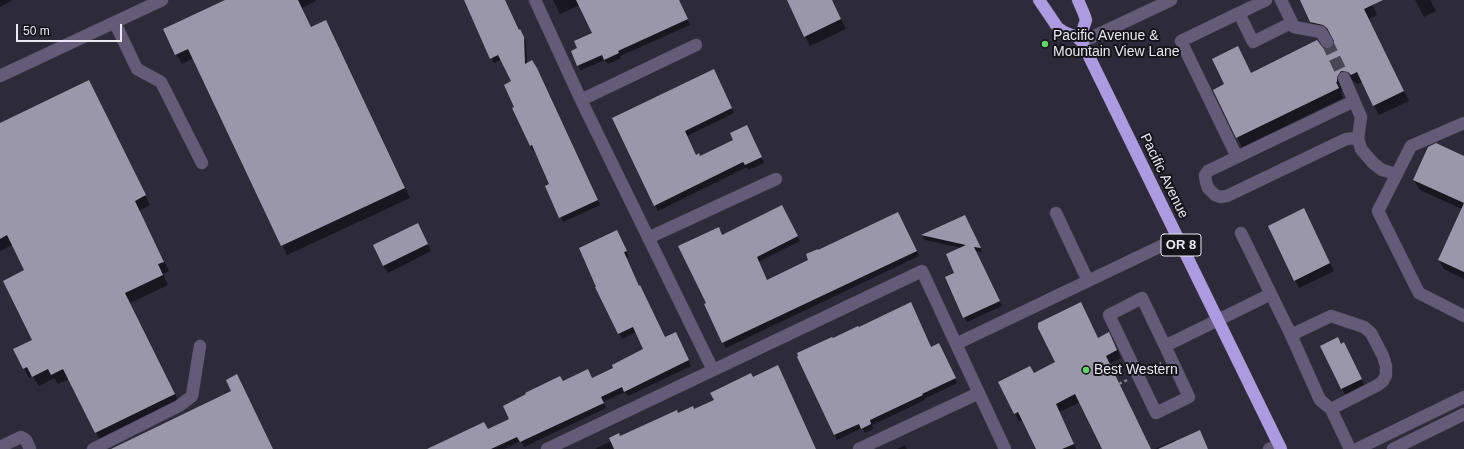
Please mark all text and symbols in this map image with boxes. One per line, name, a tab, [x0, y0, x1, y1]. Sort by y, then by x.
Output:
scale bar	[18, 16, 124, 42]
text: 50 m	[23, 24, 50, 38]
place label: Pacific Avenue & Mountain View Lane	[1053, 28, 1180, 60]
marker: Pacific Avenue & Mountain View Lane	[1040, 39, 1050, 49]
street label: Pacific Avenue	[1136, 131, 1192, 221]
road number: OR 8	[1161, 234, 1201, 256]
place label: Best Western	[1094, 362, 1178, 378]
marker: Best Western	[1081, 365, 1091, 375]

